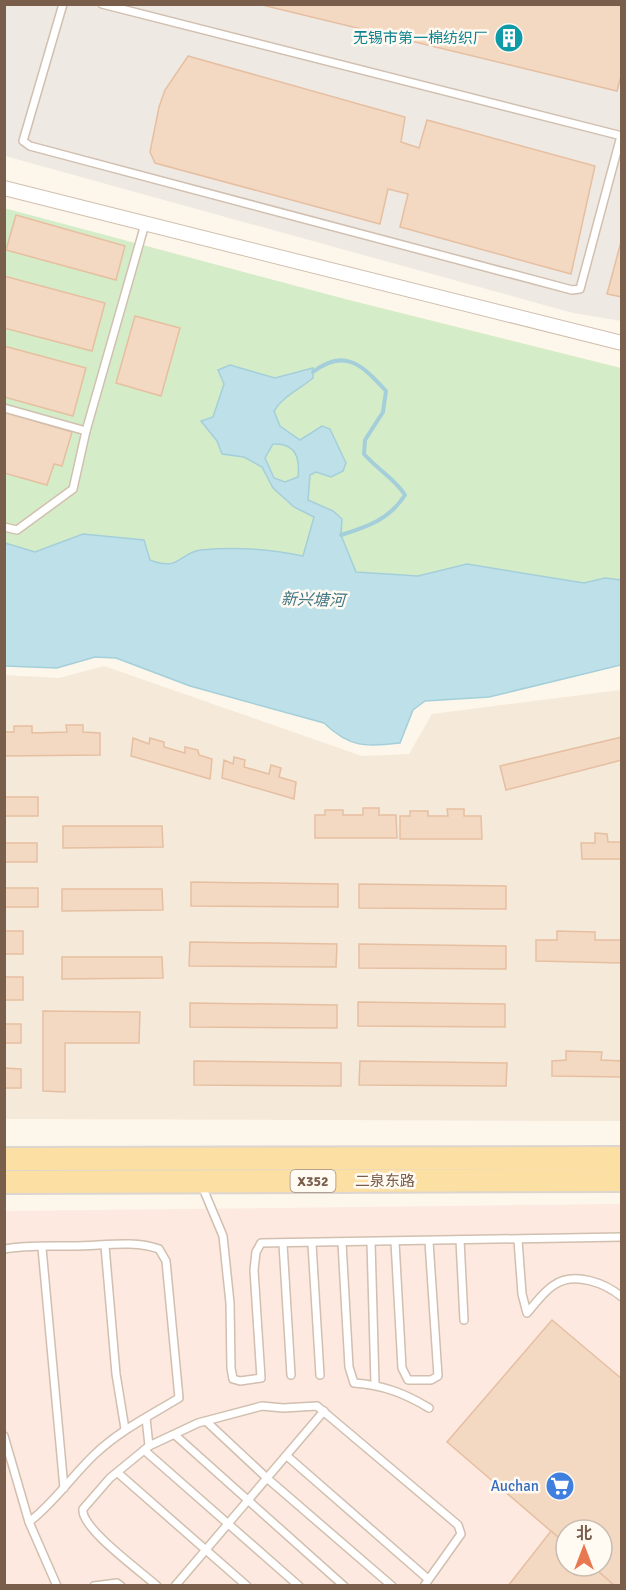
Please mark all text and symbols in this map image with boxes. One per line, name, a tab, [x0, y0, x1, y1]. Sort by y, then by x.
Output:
building icon: 无锡市第一棉纺织厂	[493, 22, 525, 54]
place label: 无锡市第一棉纺织厂	[353, 29, 488, 47]
water label: 新兴塘河	[281, 589, 348, 611]
road number: X352	[290, 1170, 336, 1192]
street label: 二泉东路	[355, 1172, 415, 1190]
supermarket icon: Auchan	[544, 1470, 576, 1502]
place label: Auchan	[491, 1477, 539, 1495]
north arrow	[554, 1518, 614, 1578]
text: 北	[576, 1524, 592, 1544]

